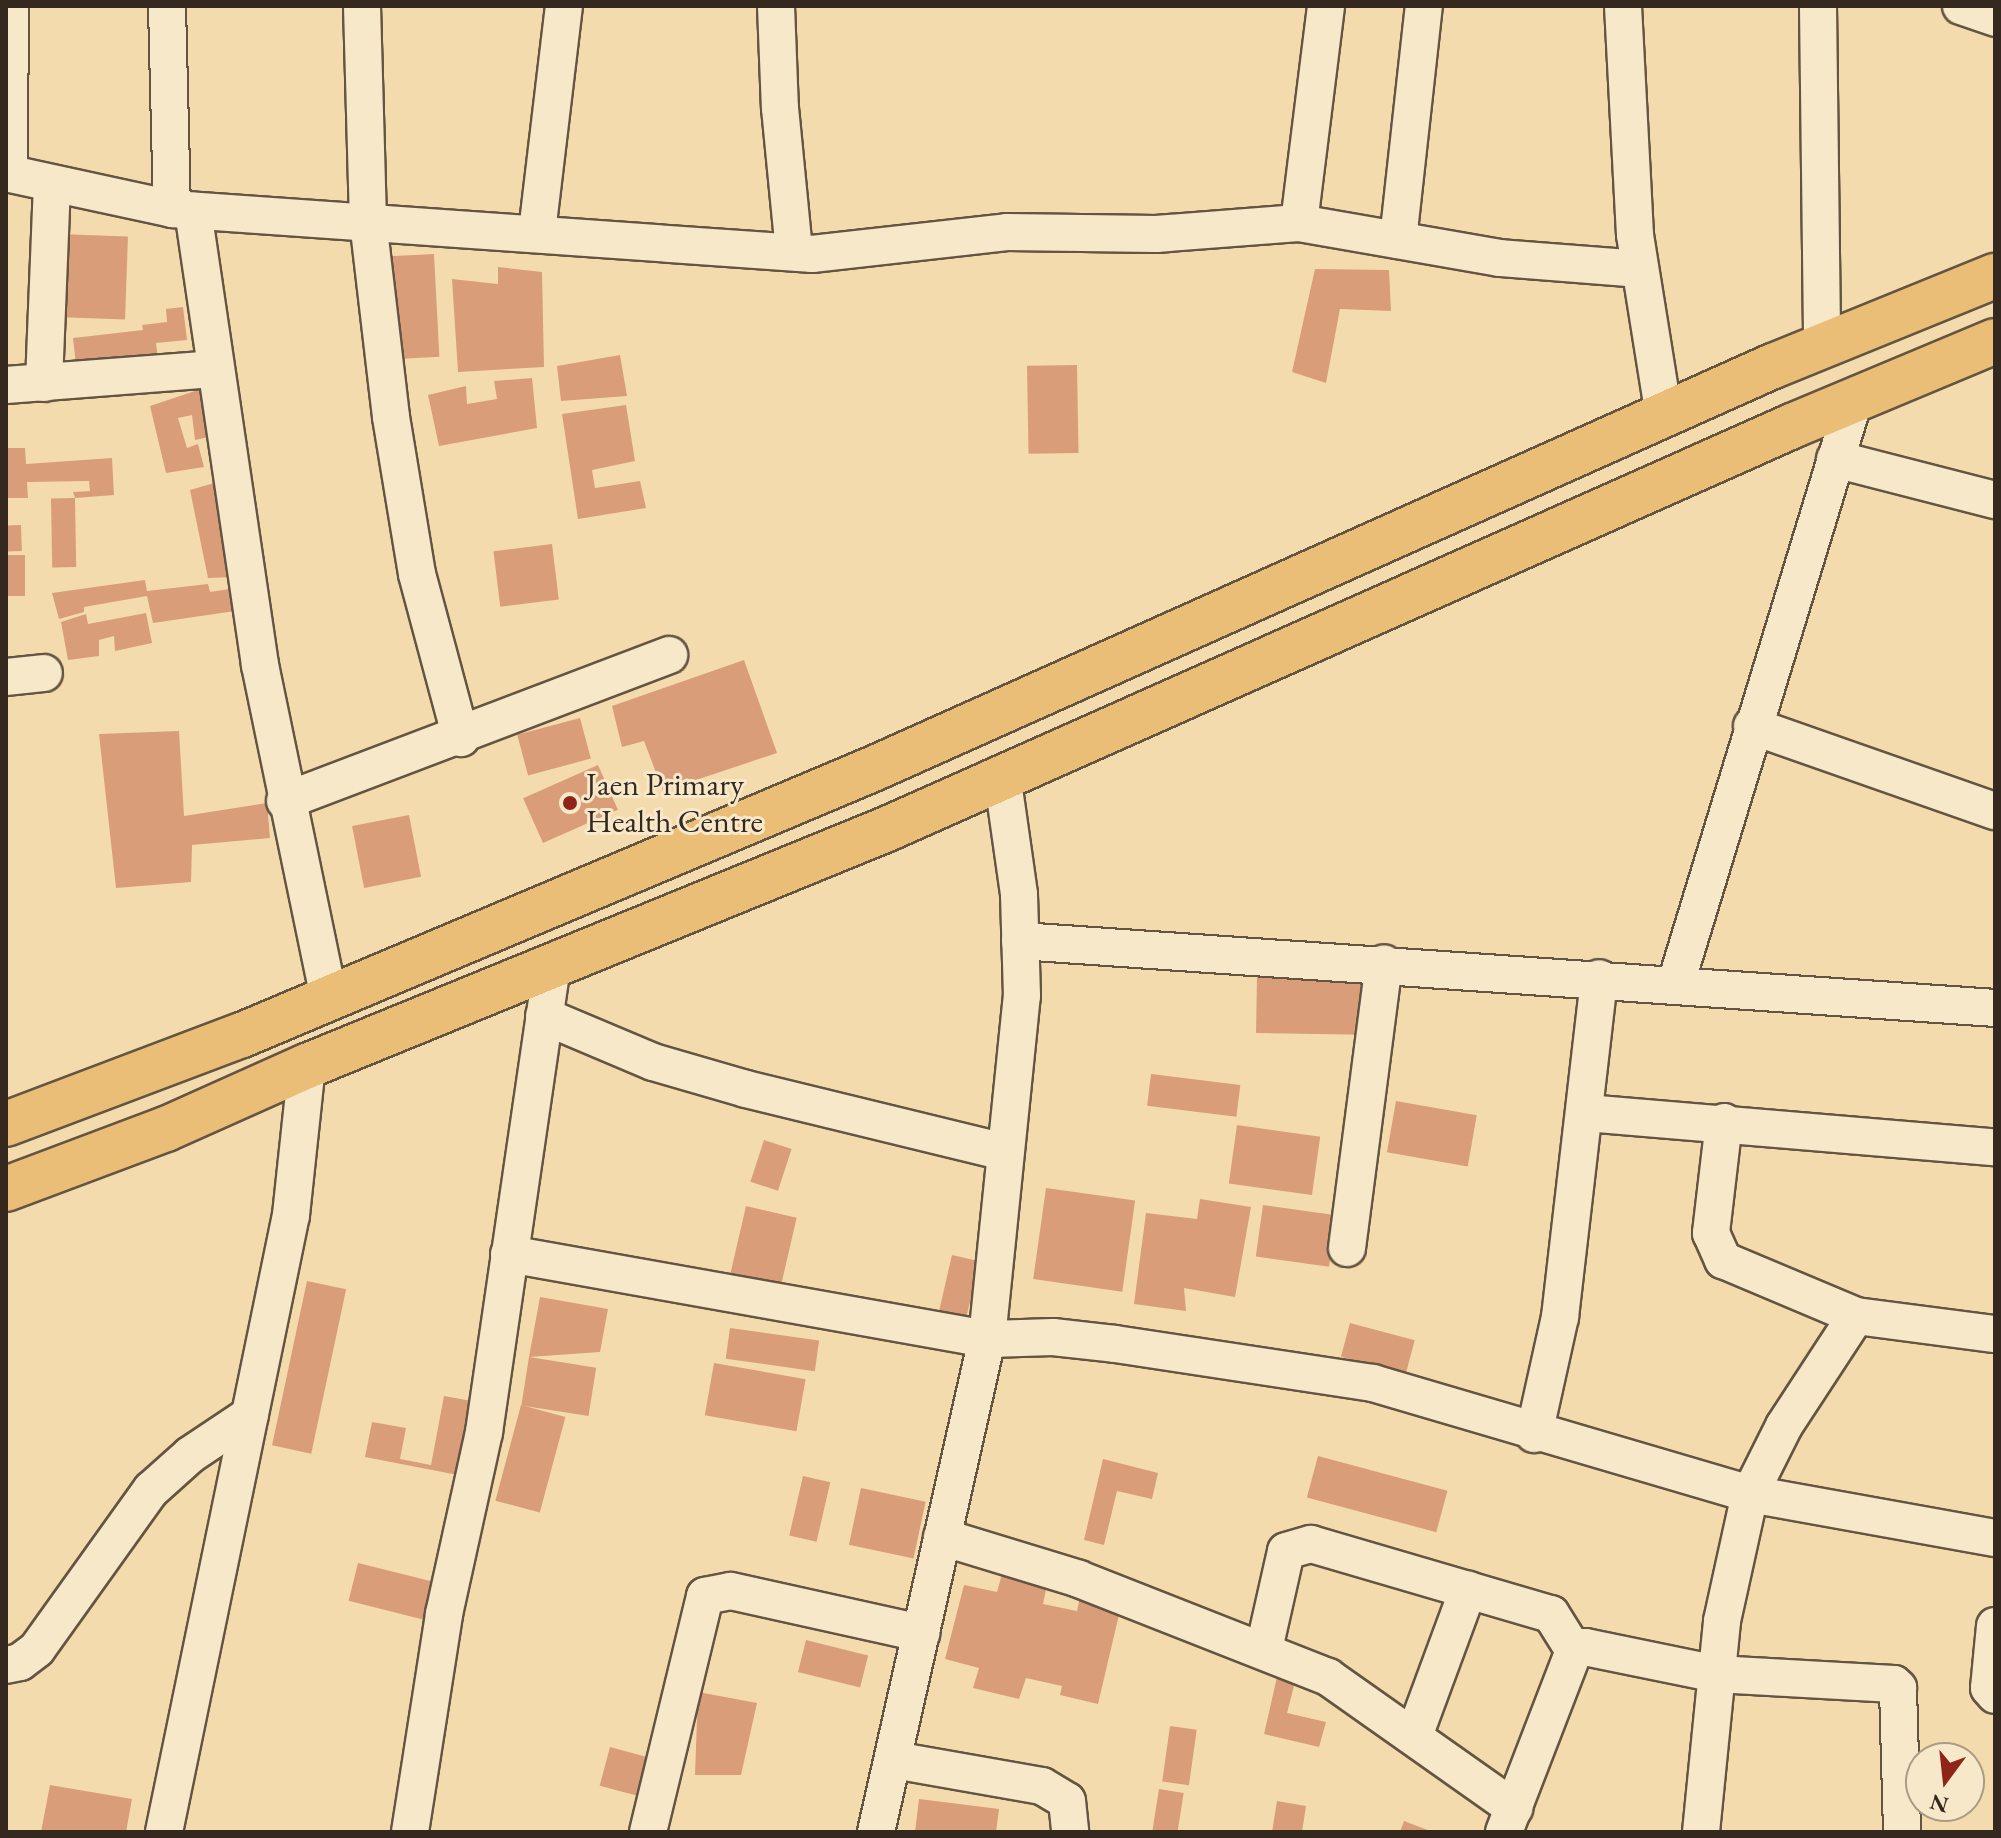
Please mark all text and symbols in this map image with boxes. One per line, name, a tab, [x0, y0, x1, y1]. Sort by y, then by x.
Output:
place label: Jaen Primary Health Centre	[586, 766, 763, 841]
marker: Jaen Primary Health Centre	[561, 794, 579, 812]
north arrow	[1905, 1742, 1985, 1822]
text: N	[1927, 1787, 1952, 1820]

